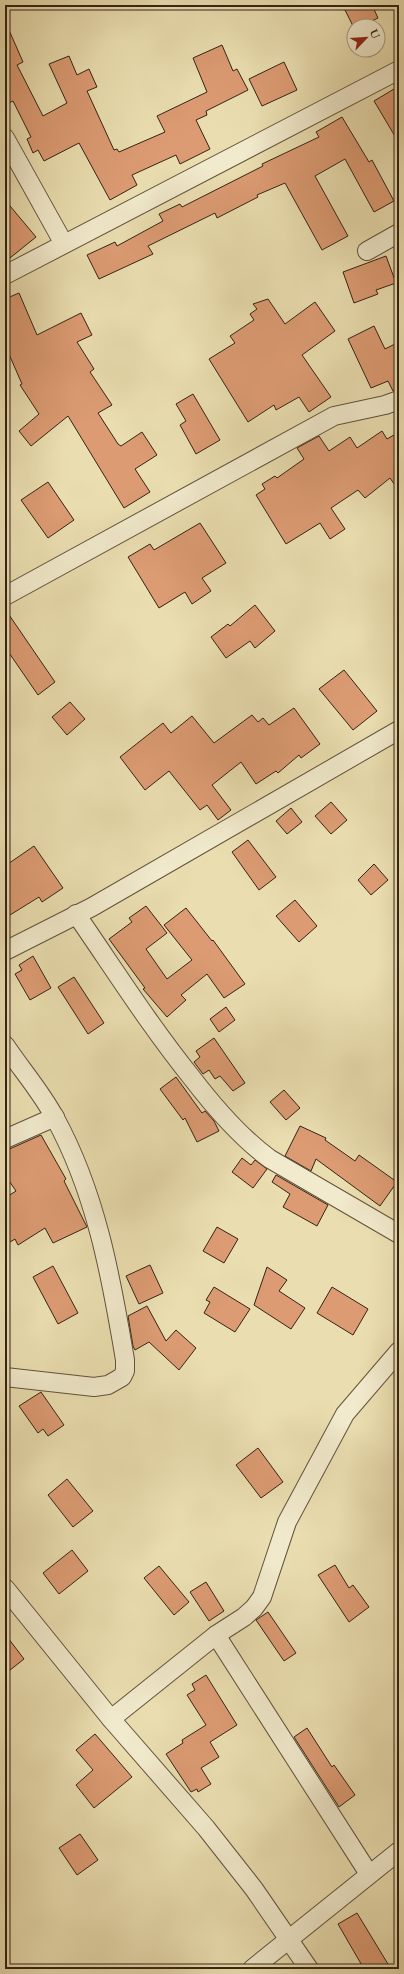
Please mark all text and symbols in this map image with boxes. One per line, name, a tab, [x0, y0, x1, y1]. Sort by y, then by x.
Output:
north arrow	[346, 18, 386, 58]
text: U	[366, 27, 383, 41]

